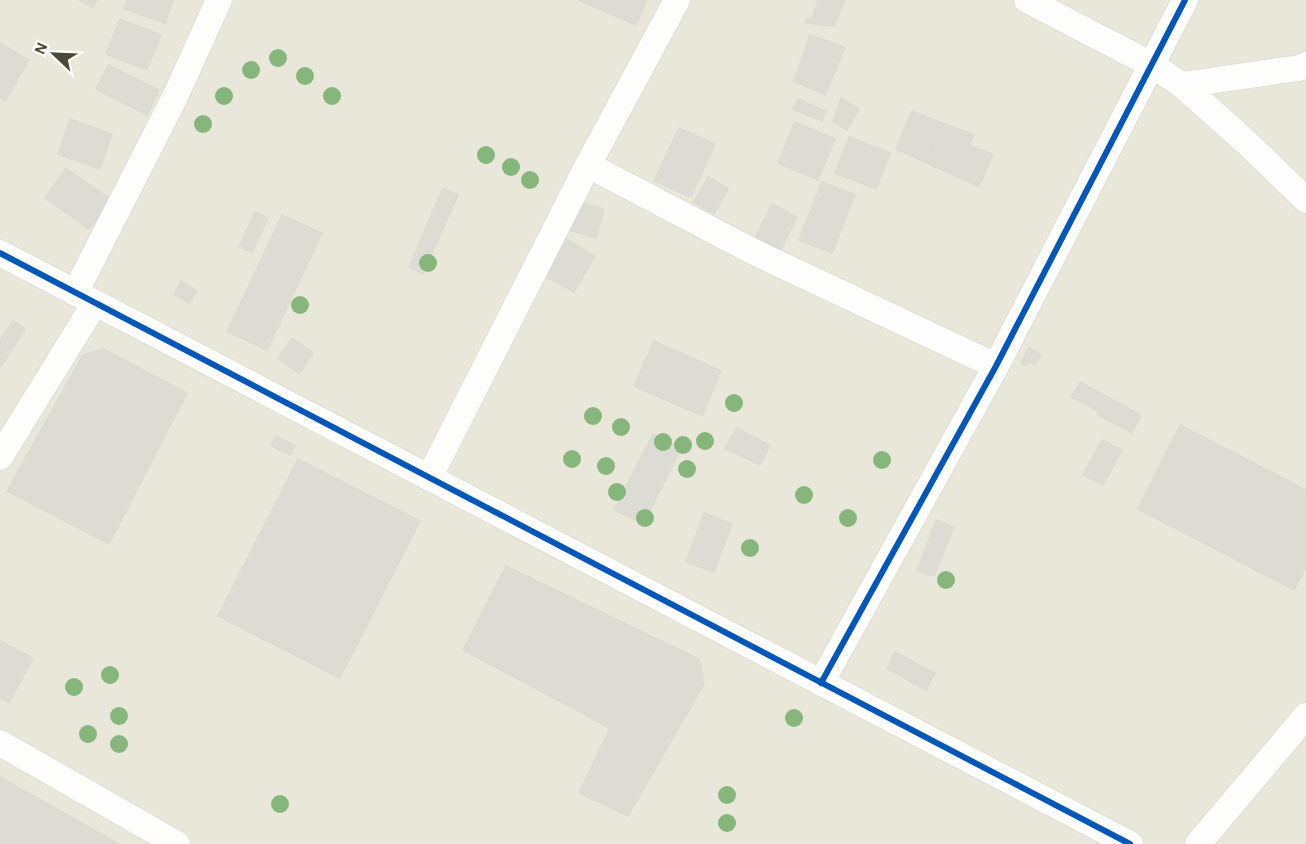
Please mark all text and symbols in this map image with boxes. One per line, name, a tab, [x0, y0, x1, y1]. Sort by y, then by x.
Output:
north arrow	[24, 24, 84, 84]
text: N	[32, 40, 51, 57]

